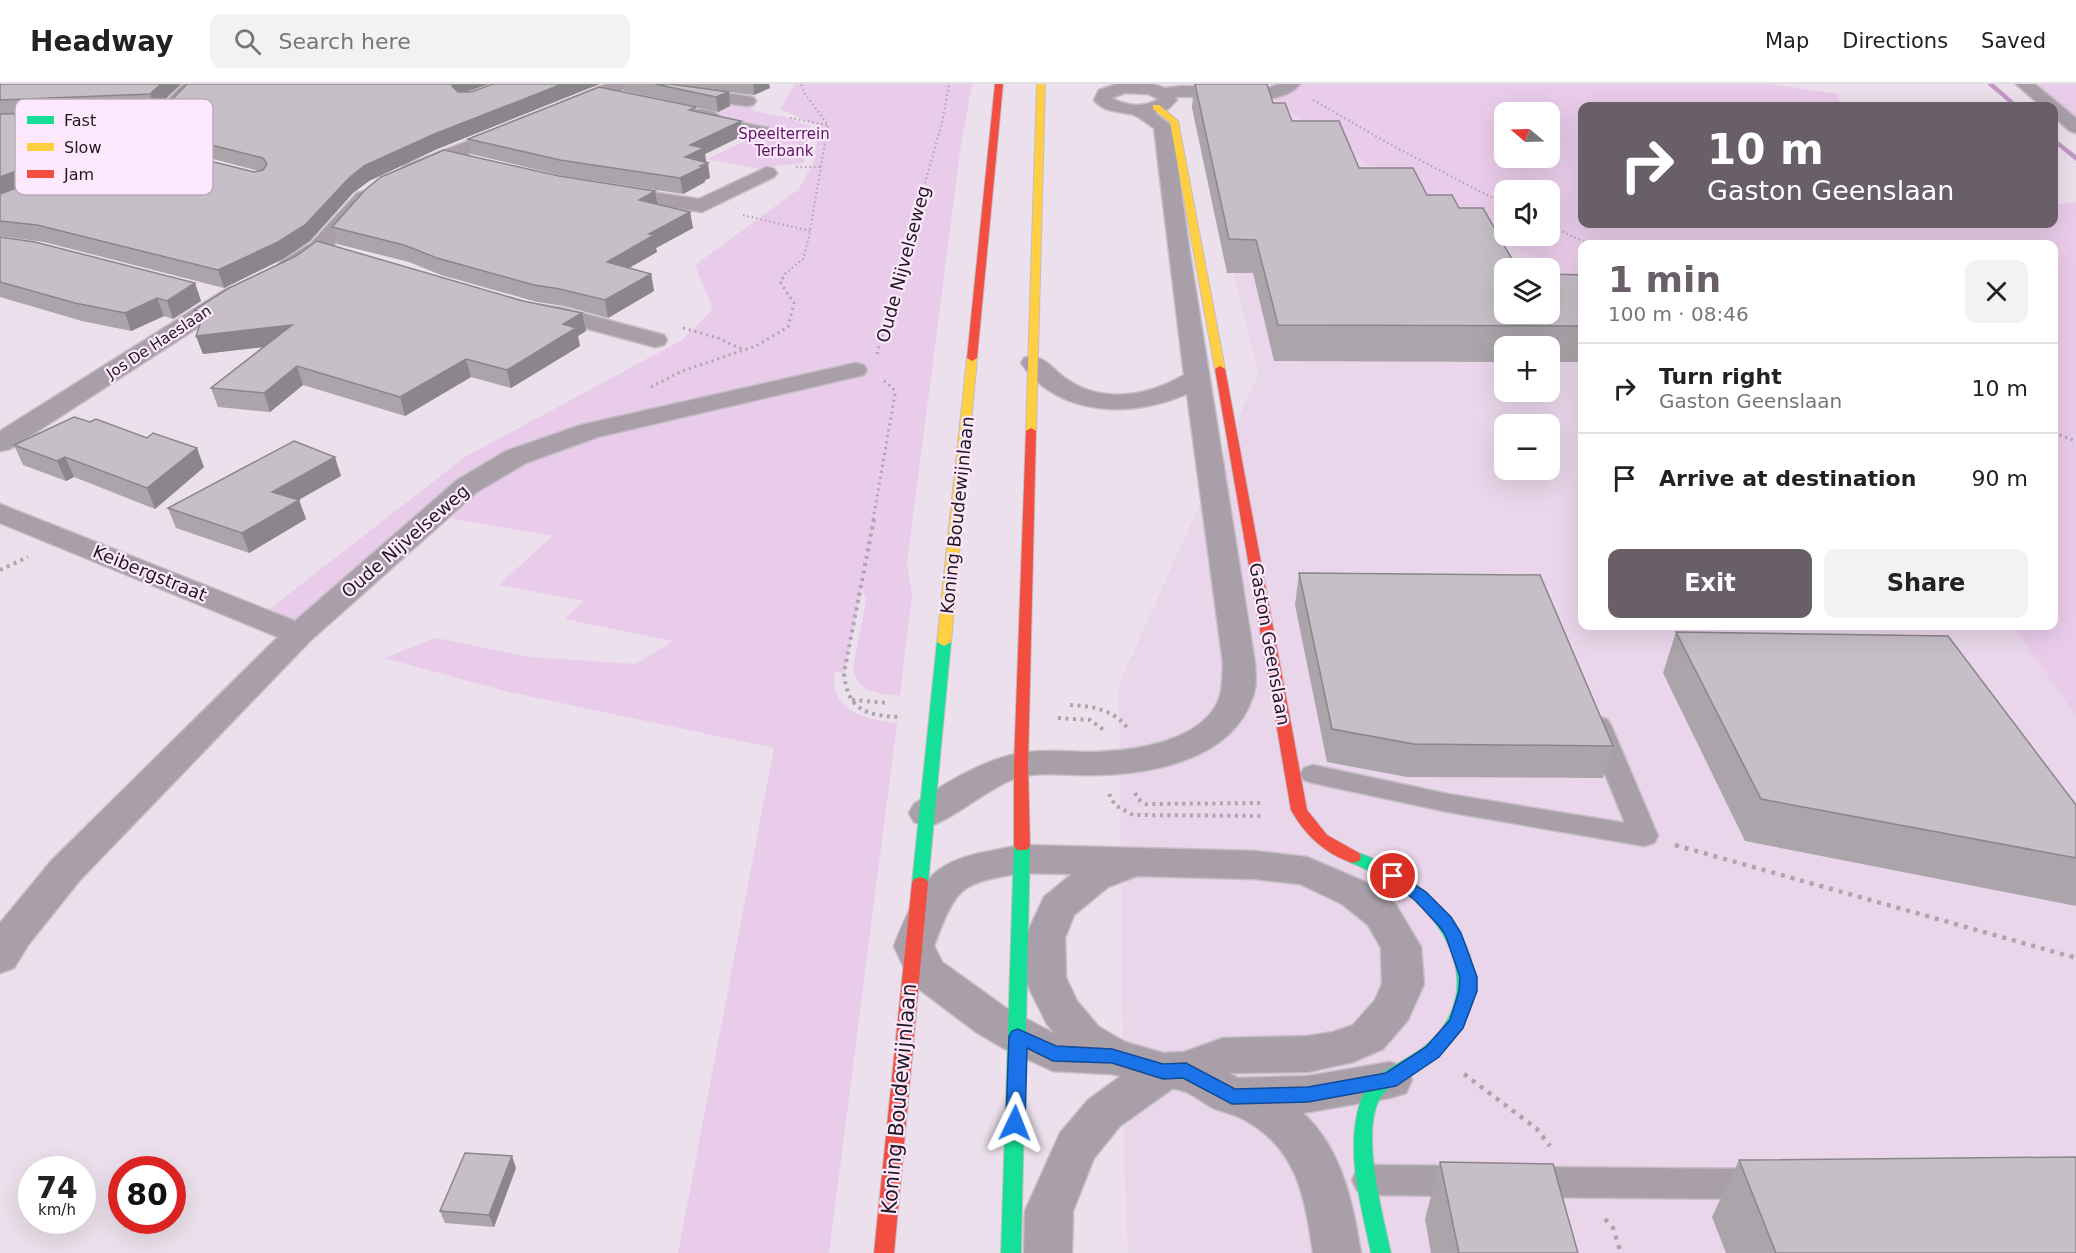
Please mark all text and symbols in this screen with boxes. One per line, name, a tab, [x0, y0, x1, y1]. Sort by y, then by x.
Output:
search box	[210, 14, 630, 68]
text: Headway	[30, 25, 174, 58]
icon: search	[231, 25, 264, 58]
text: Search here	[279, 29, 411, 54]
text: Map	[1765, 29, 1809, 53]
text: Directions	[1842, 29, 1948, 53]
text: Saved	[1981, 29, 2046, 53]
legend	[15, 99, 213, 195]
north arrow	[1494, 102, 1560, 168]
map controls	[1494, 102, 1560, 480]
text: Fast	[64, 111, 96, 130]
park label: Speelterrein Terbank	[738, 125, 830, 160]
text: 10 m	[1707, 125, 1824, 174]
icon: right	[1608, 126, 1686, 204]
text: Slow	[64, 138, 101, 157]
text: Jam	[63, 165, 94, 184]
text: Gaston Geenslaan	[1707, 175, 1954, 206]
button: sound	[1494, 180, 1560, 246]
street label: Oude Nijvelseweg	[872, 183, 934, 345]
button: layers	[1494, 258, 1560, 324]
text: 1 min	[1608, 259, 1721, 300]
button: close	[1965, 260, 2028, 323]
street label: Jos De Haeslaan	[102, 301, 215, 383]
text: 100 m · 08:46	[1608, 302, 1749, 326]
button: +	[1494, 336, 1560, 402]
text: Turn right	[1659, 364, 1782, 389]
icon: right	[1608, 372, 1641, 405]
text: 10 m	[1972, 376, 2028, 401]
text: Gaston Geenslaan	[1659, 389, 1842, 413]
button: −	[1494, 414, 1560, 480]
street label: Koning Boudewijnlaan	[936, 415, 978, 615]
icon: arrive	[1608, 462, 1641, 495]
text: Arrive at destination	[1659, 466, 1916, 491]
text: 90 m	[1972, 466, 2028, 491]
street label: Oude Nijvelseweg	[337, 480, 473, 602]
street label: Keibergstraat	[90, 541, 210, 605]
button: Exit	[1608, 549, 1812, 618]
button: Share	[1824, 549, 2028, 618]
street label: Gaston Geenslaan	[1245, 561, 1295, 727]
pin	[1367, 850, 1418, 901]
icon: arrive	[1376, 859, 1409, 892]
street label: Koning Boudewijnlaan	[877, 982, 921, 1216]
position arrow	[983, 1091, 1047, 1155]
speed limit sign: 80	[108, 1156, 186, 1234]
text: 74	[36, 1170, 78, 1205]
text: km/h	[38, 1201, 76, 1219]

